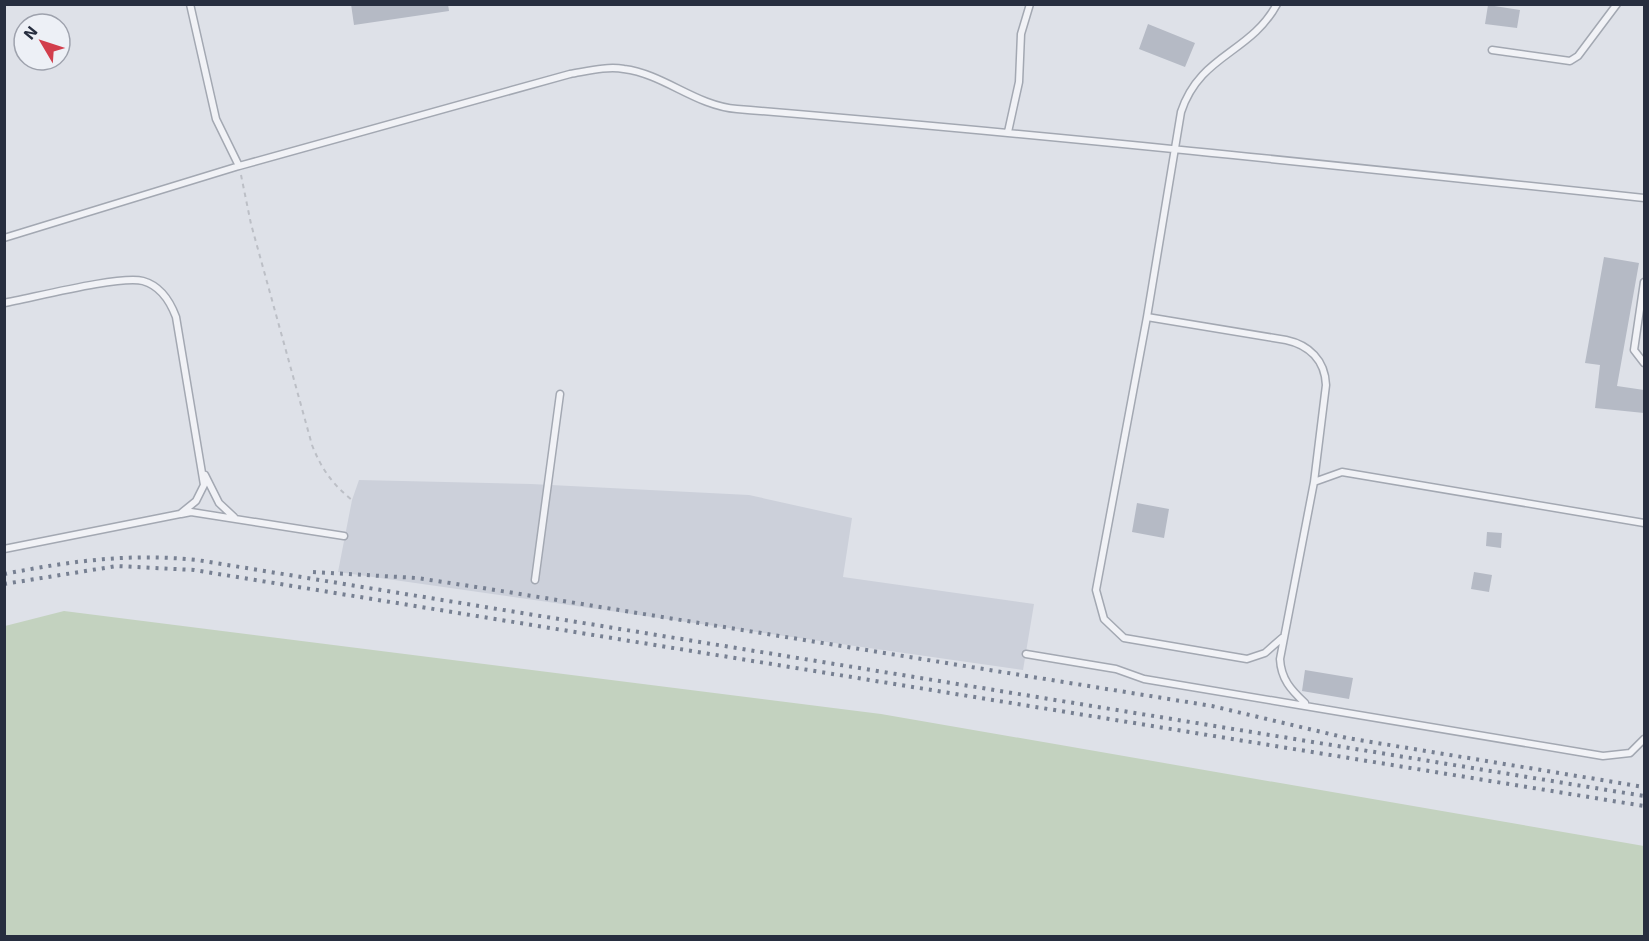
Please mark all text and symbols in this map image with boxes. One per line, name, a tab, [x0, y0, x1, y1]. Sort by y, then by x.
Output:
north arrow	[12, 12, 72, 72]
text: N	[19, 22, 41, 43]

